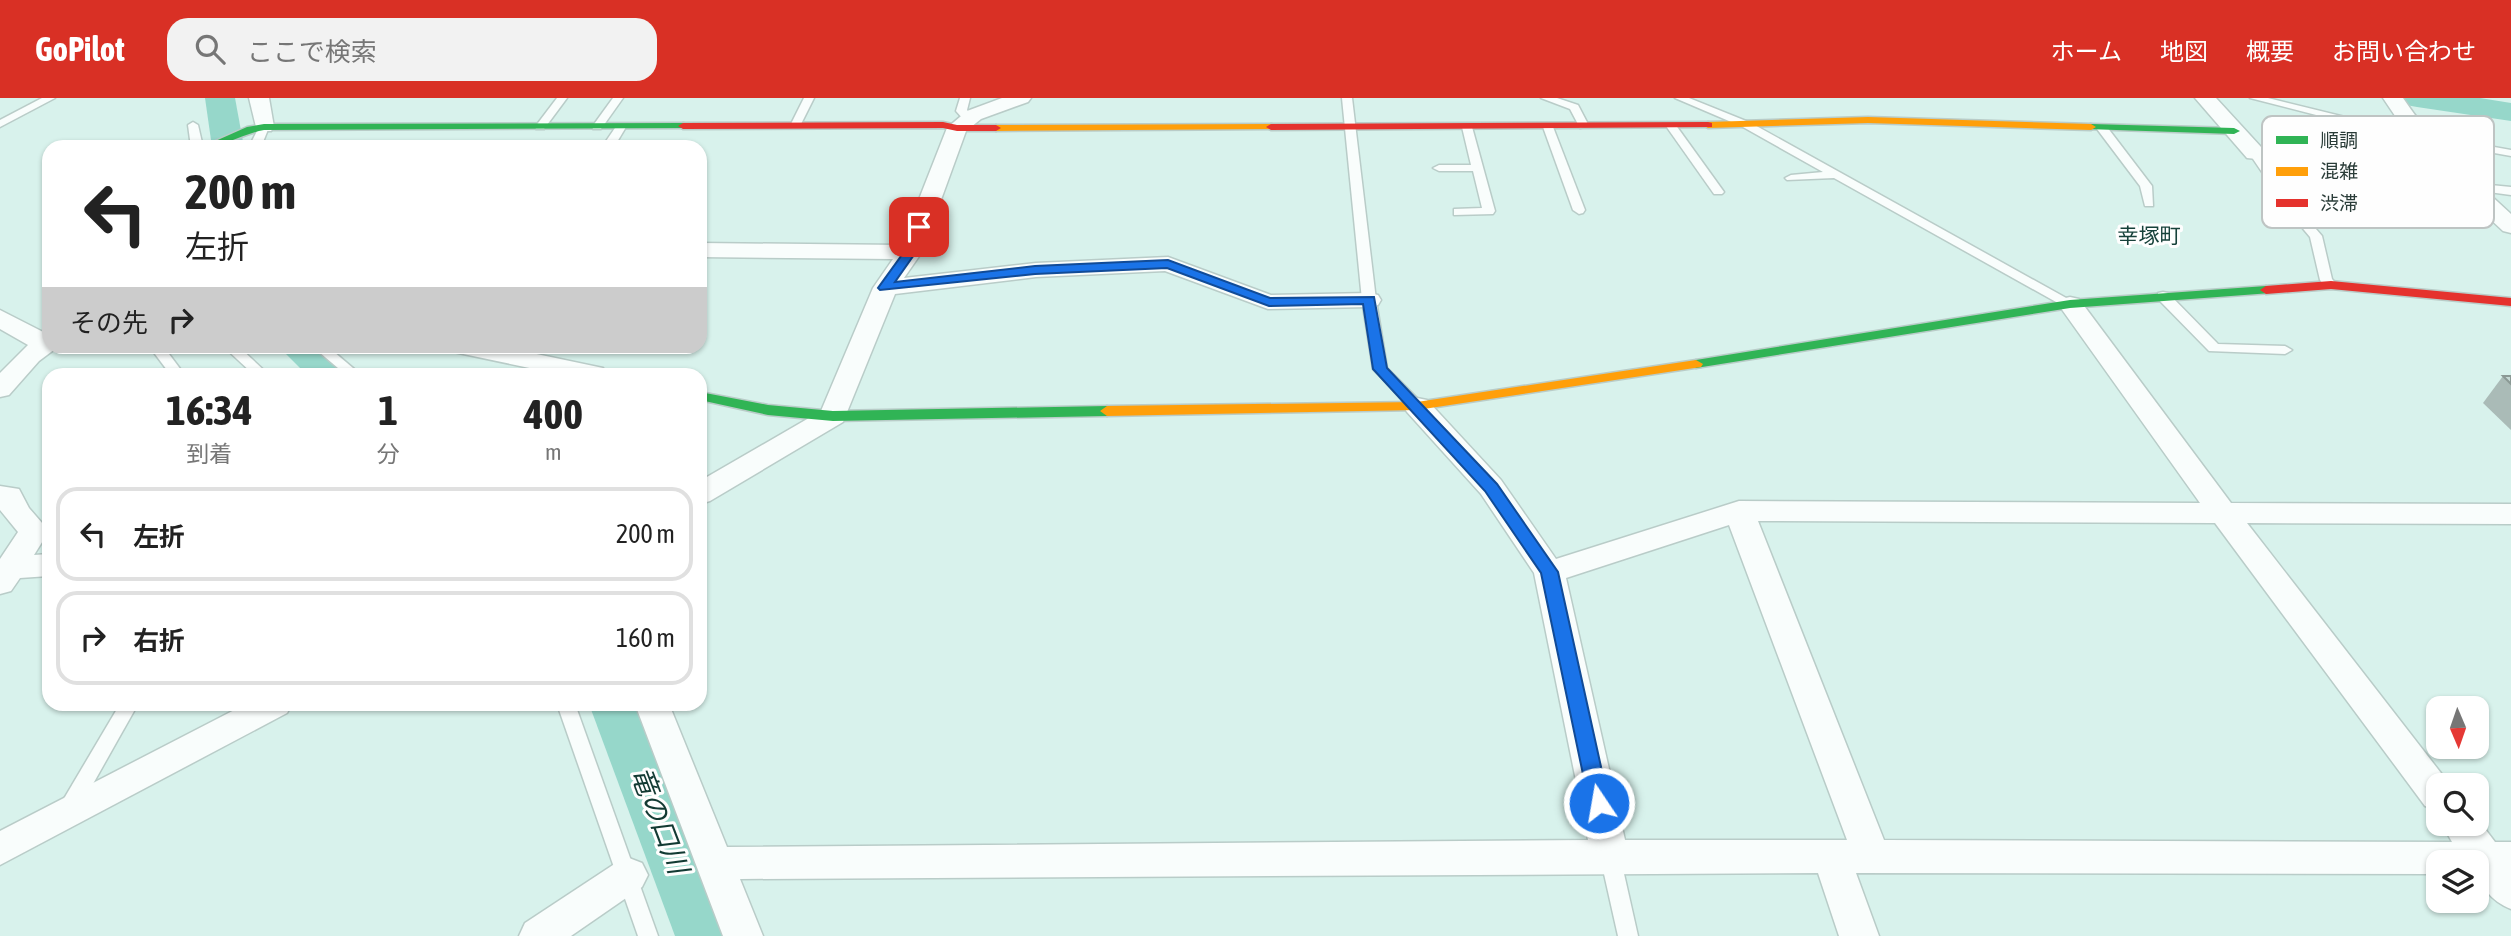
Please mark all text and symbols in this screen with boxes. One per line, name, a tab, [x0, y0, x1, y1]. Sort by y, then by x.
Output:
search box	[167, 18, 657, 81]
text: GoPilot	[35, 30, 125, 68]
icon: search	[191, 30, 229, 68]
text: ここで検索	[247, 37, 377, 67]
text: ホーム	[2051, 38, 2122, 65]
text: 地図	[2160, 38, 2208, 65]
text: 概要	[2246, 38, 2294, 65]
text: お問い合わせ	[2332, 38, 2476, 65]
legend	[2262, 116, 2494, 228]
text: 順調	[2320, 129, 2358, 151]
text: 混雑	[2320, 160, 2358, 182]
text: 200 m	[185, 163, 296, 219]
icon: left	[70, 168, 161, 259]
text: 渋滞	[2320, 192, 2358, 214]
pin	[889, 197, 949, 257]
icon: arrive	[900, 208, 938, 246]
district label: 幸塚町	[2118, 223, 2181, 247]
text: 左折	[185, 228, 249, 265]
icon: right	[162, 301, 200, 339]
text: その先	[70, 308, 148, 338]
text: 16:34	[166, 386, 253, 434]
text: 1	[378, 386, 398, 434]
text: 400	[524, 390, 583, 438]
text: m	[545, 439, 562, 465]
text: 到着	[186, 441, 232, 467]
text: 分	[377, 441, 400, 467]
icon: left	[74, 515, 112, 553]
text: 200 m	[616, 519, 675, 549]
text: 左折	[133, 522, 185, 552]
icon: right	[74, 619, 112, 657]
text: 160 m	[616, 623, 675, 653]
text: 右折	[133, 626, 185, 656]
north arrow	[2426, 696, 2488, 760]
map controls	[2426, 696, 2489, 913]
water label: 竜の口川	[625, 762, 696, 881]
position arrow	[1562, 766, 1636, 840]
button: search	[2426, 773, 2489, 836]
button: layers	[2426, 850, 2489, 913]

